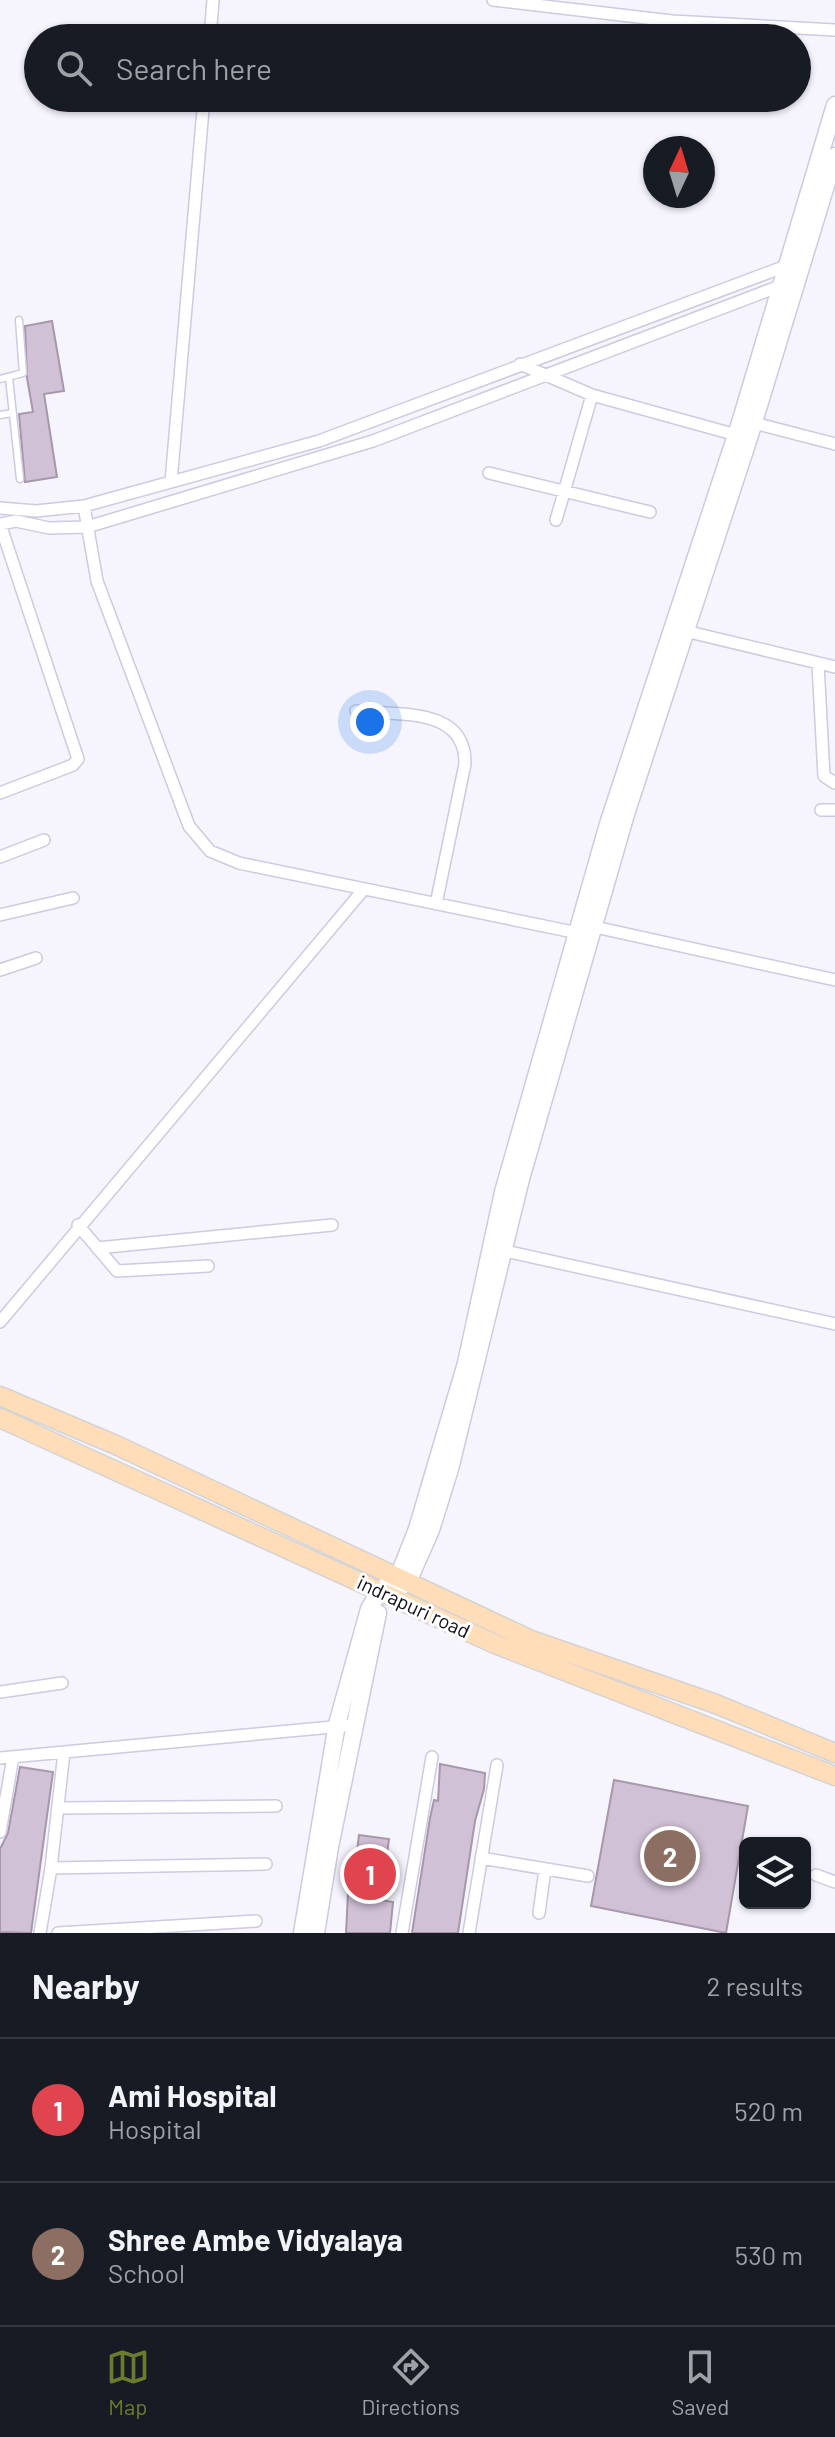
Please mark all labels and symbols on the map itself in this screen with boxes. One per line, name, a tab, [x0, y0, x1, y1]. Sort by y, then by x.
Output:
north arrow	[643, 136, 715, 208]
your location	[350, 702, 390, 742]
street label: indrapuri road	[354, 1569, 474, 1643]
pin: 2	[644, 1826, 696, 1886]
pin: 1	[344, 1844, 396, 1904]

